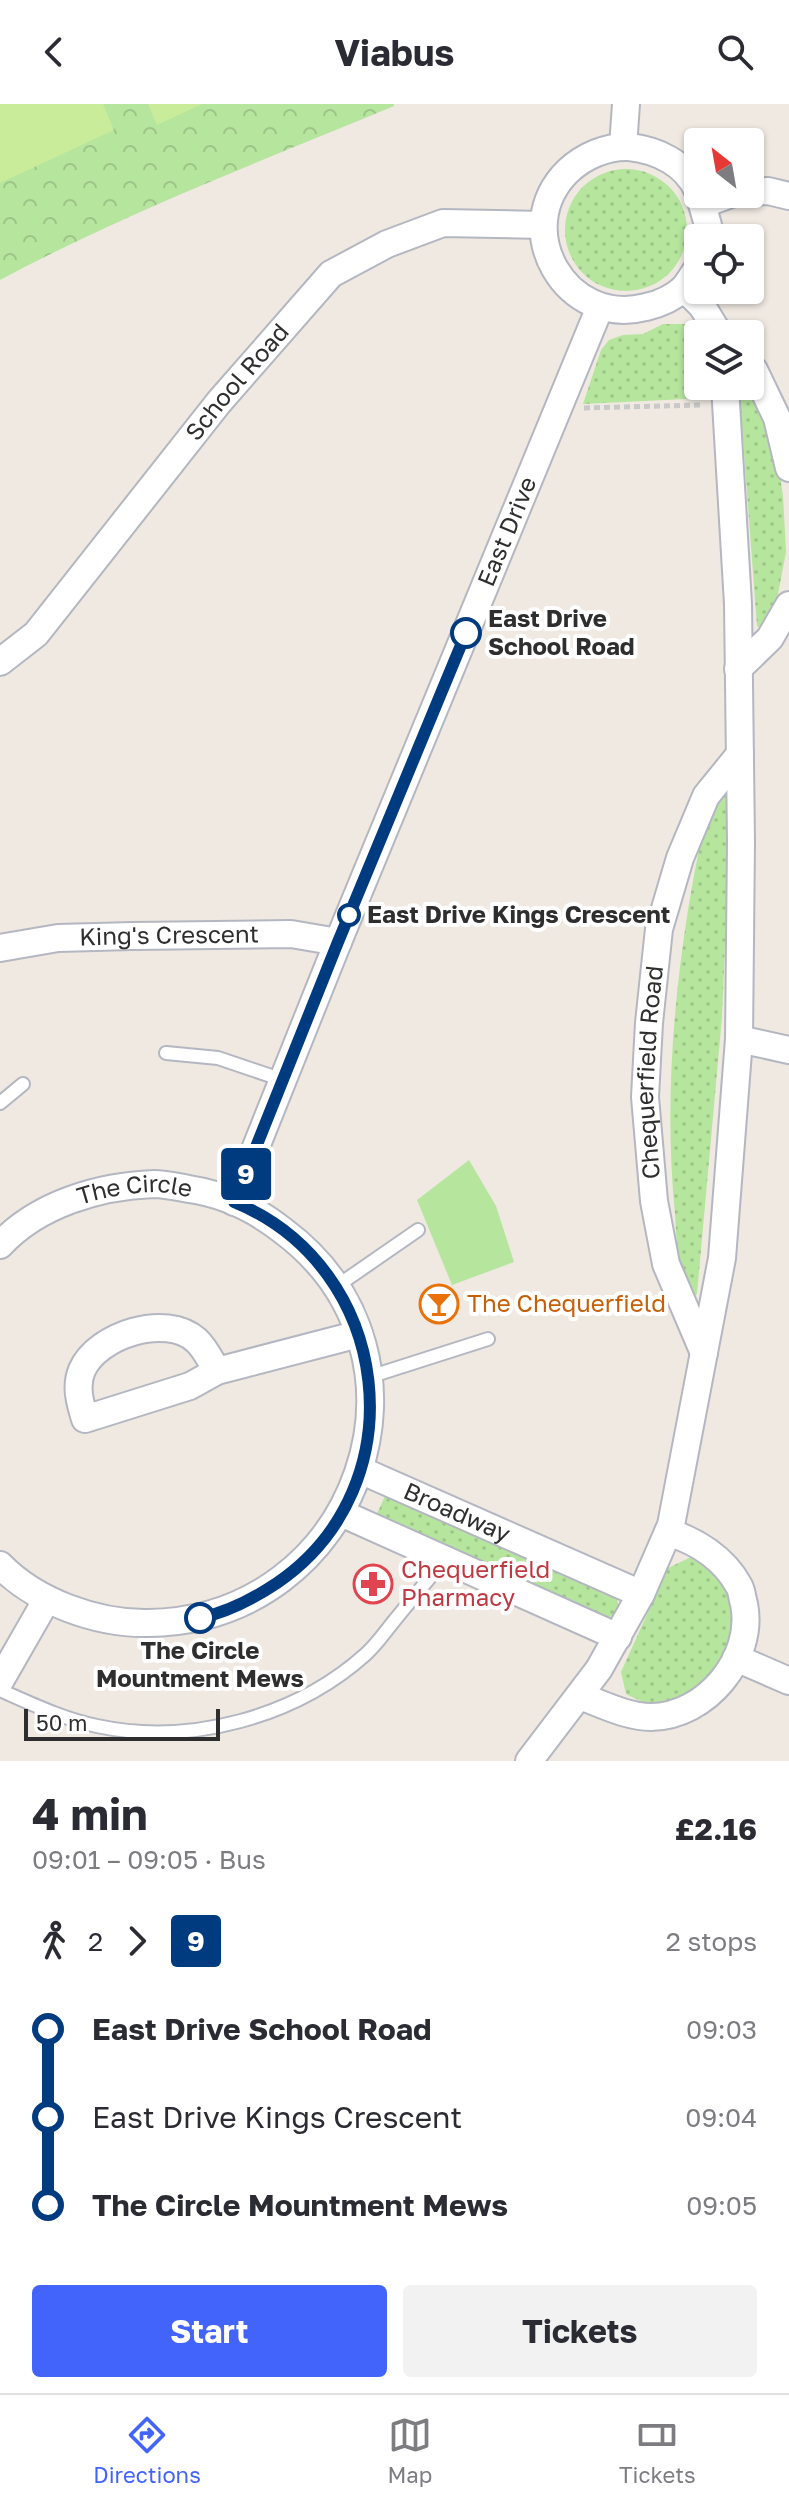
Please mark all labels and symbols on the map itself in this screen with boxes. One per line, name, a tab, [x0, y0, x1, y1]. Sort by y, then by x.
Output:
north arrow	[684, 128, 764, 208]
street label: School Road	[178, 317, 294, 446]
street label: East Drive	[470, 472, 541, 590]
place label: East Drive School Road	[488, 603, 635, 660]
marker: East Drive School Road	[451, 618, 481, 648]
place label: East Drive Kings Crescent	[367, 899, 670, 928]
marker: East Drive Kings Crescent	[338, 904, 360, 926]
street label: King's Crescent	[79, 918, 259, 950]
street label: Chequerfield Road	[629, 964, 668, 1180]
line badge: 9	[220, 1148, 272, 1200]
street label: The Circle	[73, 1168, 195, 1210]
bar icon: The Chequerfield	[418, 1283, 460, 1325]
place label: The Chequerfield	[467, 1288, 666, 1317]
street label: Broadway	[400, 1475, 515, 1548]
place label: Chequerfield Pharmacy	[401, 1554, 550, 1611]
pharmacy icon: Chequerfield Pharmacy	[352, 1563, 394, 1605]
marker: The Circle Mountment Mews	[185, 1603, 215, 1633]
place label: The Circle Mountment Mews	[96, 1635, 304, 1692]
scale bar	[24, 1705, 220, 1741]

